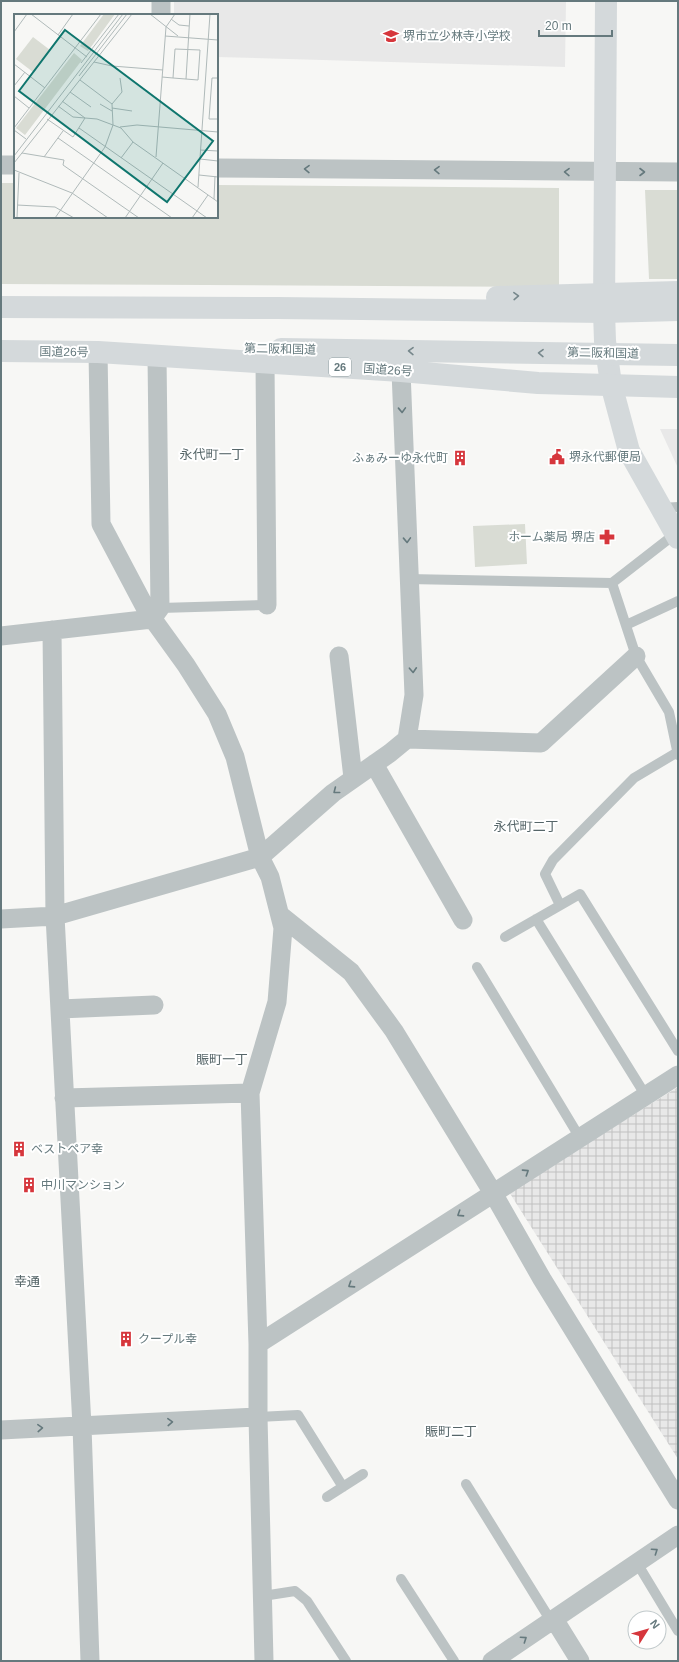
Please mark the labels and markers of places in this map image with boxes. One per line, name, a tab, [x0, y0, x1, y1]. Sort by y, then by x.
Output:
school or university icon: 堺市立少林寺小学校	[382, 27, 400, 45]
place label: 堺市立少林寺小学校	[403, 29, 511, 43]
public building icon: 堺永代郵便局	[548, 448, 566, 466]
building icon: ふぁみーゆ永代町	[451, 449, 469, 467]
place label: 堺永代郵便局	[569, 450, 641, 464]
place label: ふぁみーゆ永代町	[352, 451, 448, 465]
pharmacy icon: ホーム薬局 堺店	[598, 528, 616, 546]
place label: ホーム薬局 堺店	[508, 530, 595, 544]
building icon: ベストペア幸	[10, 1140, 28, 1158]
place label: ベストペア幸	[31, 1142, 103, 1156]
building icon: 中川マンション	[20, 1176, 38, 1194]
place label: 中川マンション	[41, 1178, 125, 1192]
building icon: クープル幸	[117, 1330, 135, 1348]
place label: クープル幸	[138, 1332, 197, 1346]

